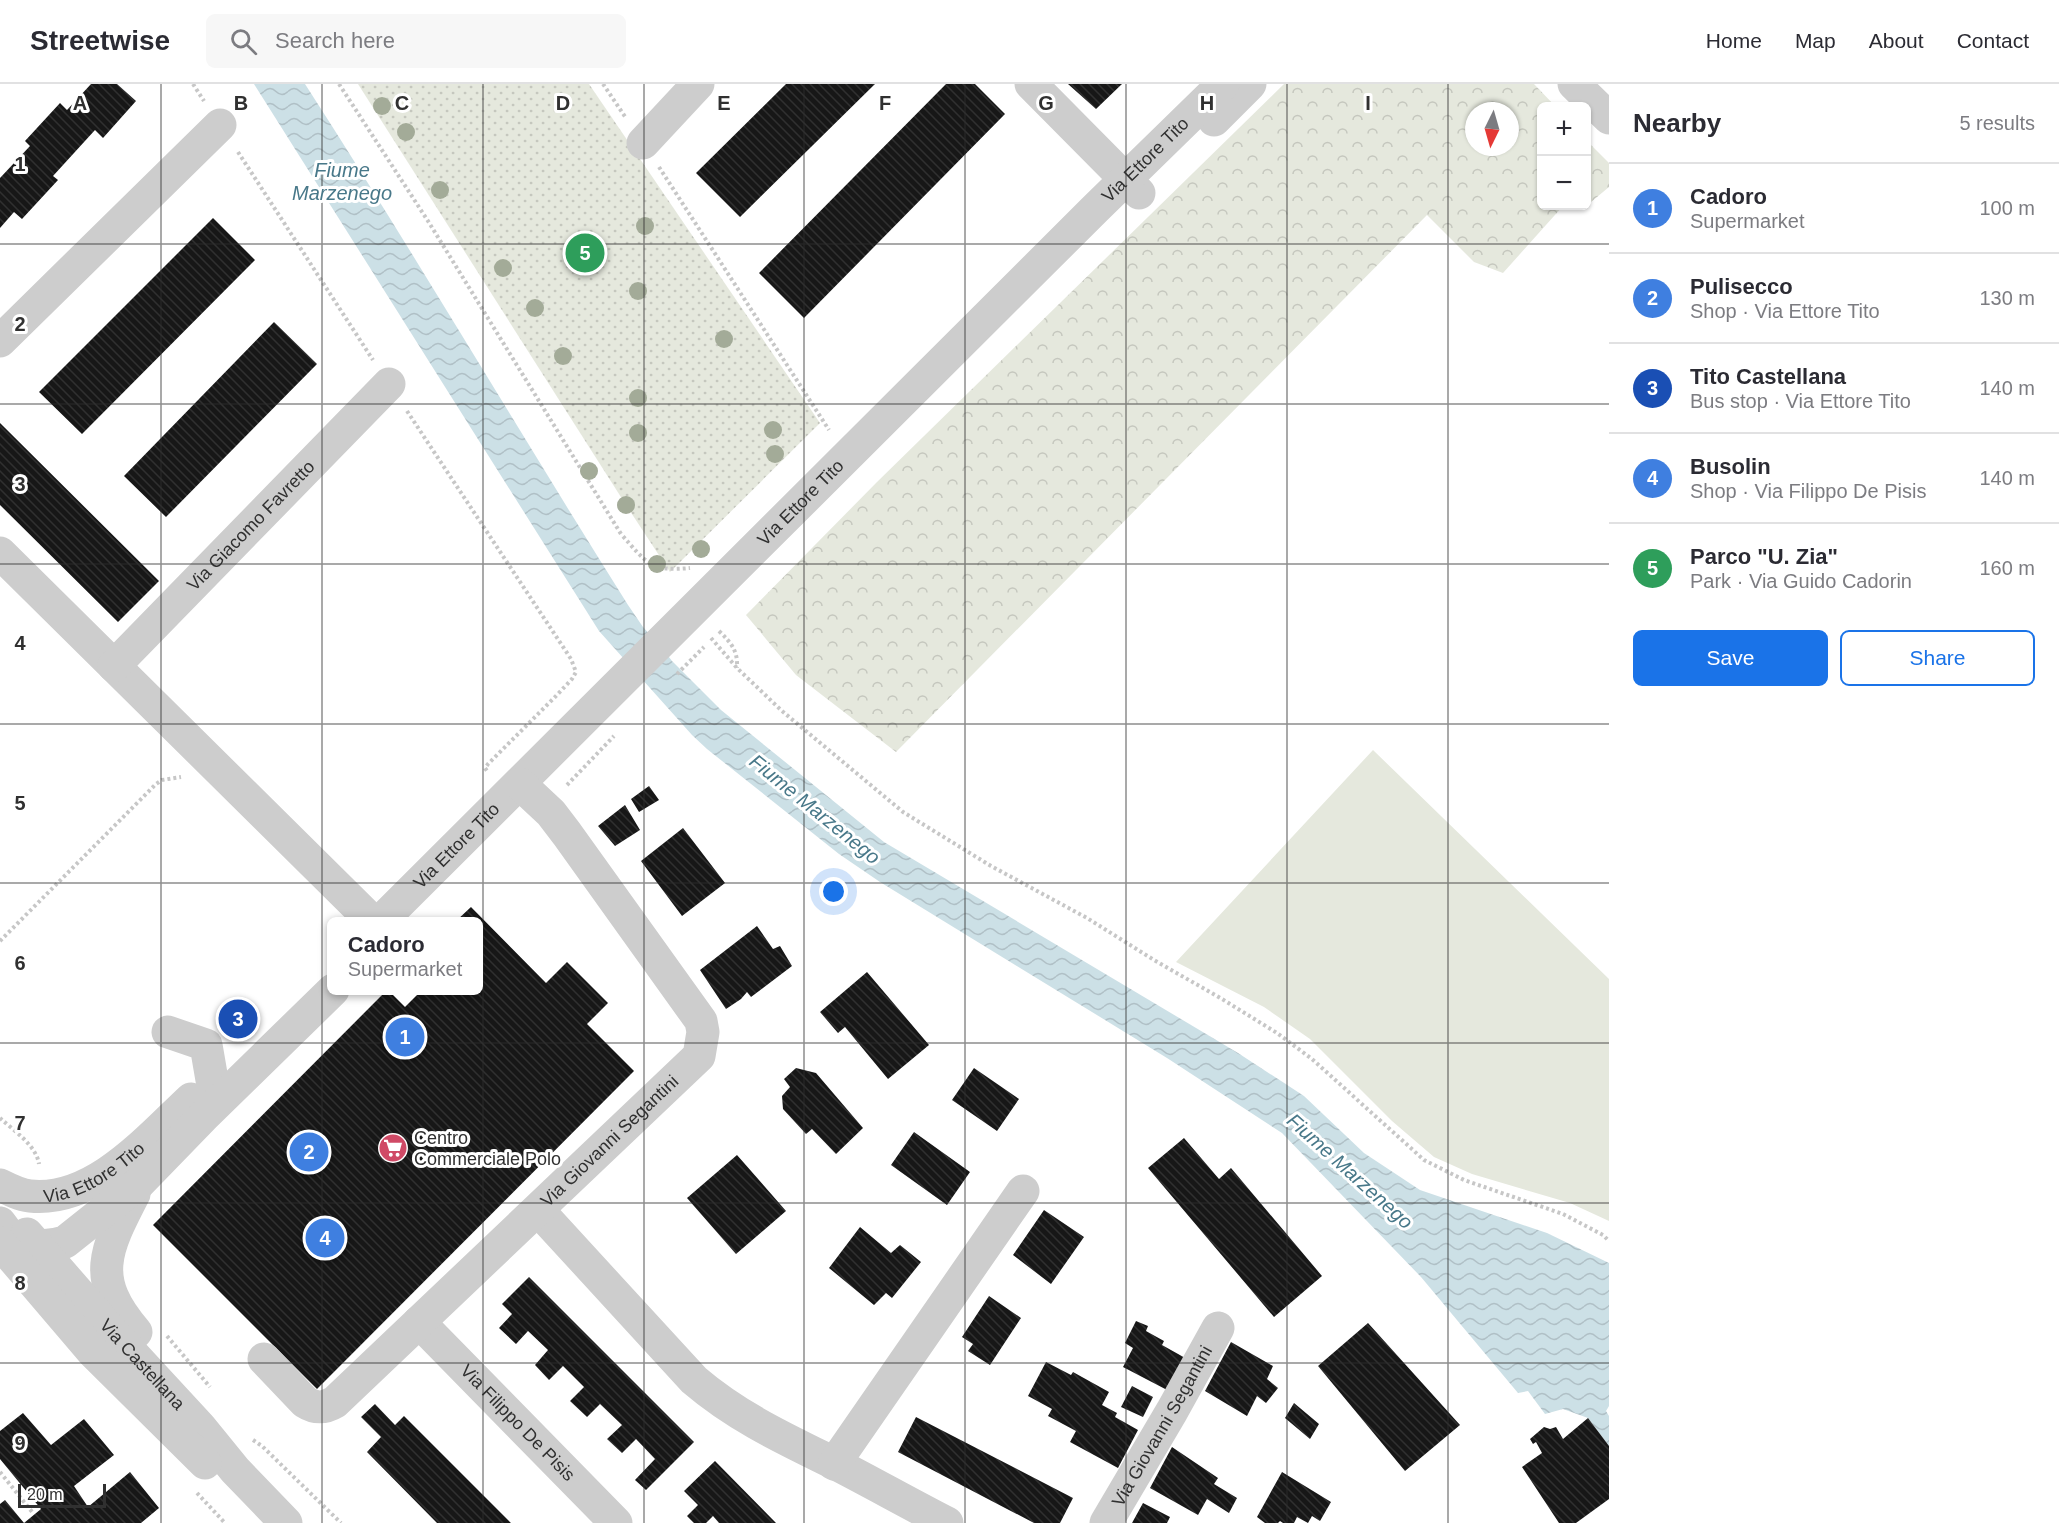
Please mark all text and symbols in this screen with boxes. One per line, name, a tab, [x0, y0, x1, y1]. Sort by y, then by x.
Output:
search box	[206, 14, 626, 68]
text: Streetwise	[30, 25, 170, 56]
icon: search	[227, 25, 260, 58]
text: Search here	[275, 28, 395, 53]
text: Home	[1706, 29, 1762, 52]
text: Map	[1795, 29, 1836, 52]
text: About	[1869, 29, 1924, 52]
text: Contact	[1957, 29, 2029, 52]
text: A	[73, 92, 87, 114]
text: B	[234, 92, 248, 114]
text: C	[395, 92, 409, 114]
text: D	[556, 92, 570, 114]
text: E	[717, 92, 731, 114]
text: F	[879, 92, 891, 114]
text: G	[1038, 92, 1054, 114]
text: H	[1200, 92, 1214, 114]
text: I	[1365, 92, 1371, 114]
north arrow	[1465, 102, 1519, 156]
map controls	[1537, 102, 1591, 210]
button: +	[1537, 102, 1591, 156]
text: Nearby	[1633, 108, 1721, 138]
text: 5 results	[1959, 112, 2035, 134]
street label: Via Ettore Tito	[1098, 113, 1193, 206]
text: 1	[14, 153, 26, 175]
button: −	[1537, 156, 1591, 210]
water label: Fiume Marzenego	[292, 159, 392, 204]
text: Cadoro	[1690, 184, 1767, 209]
text: 1	[1647, 197, 1658, 219]
text: 100 m	[1979, 197, 2035, 219]
text: Supermarket	[1690, 210, 1805, 232]
pin: 5	[566, 230, 604, 276]
text: Pulisecco	[1690, 274, 1793, 299]
text: 2	[1647, 287, 1658, 309]
text: 130 m	[1979, 287, 2035, 309]
text: Shop · Via Ettore Tito	[1690, 300, 1880, 322]
text: 2	[14, 313, 26, 335]
text: Tito Castellana	[1690, 364, 1846, 389]
text: 3	[1647, 377, 1658, 399]
text: 140 m	[1979, 377, 2035, 399]
text: Bus stop · Via Ettore Tito	[1690, 390, 1911, 412]
text: Busolin	[1690, 454, 1771, 479]
street label: Via Giacomo Favretto	[183, 456, 319, 595]
street label: Via Ettore Tito	[754, 456, 848, 549]
text: 4	[1647, 467, 1658, 489]
text: 140 m	[1979, 467, 2035, 489]
text: 3	[14, 473, 26, 495]
text: Shop · Via Filippo De Pisis	[1690, 480, 1926, 502]
text: Parco "U. Zia"	[1690, 544, 1838, 569]
text: 5	[1647, 557, 1658, 579]
text: 160 m	[1979, 557, 2035, 579]
text: Park · Via Guido Cadorin	[1690, 570, 1912, 592]
button: Save	[1633, 630, 1828, 686]
button: Share	[1840, 630, 2035, 686]
text: 4	[14, 632, 26, 654]
water label: Fiume Marzenego	[745, 750, 885, 868]
text: 5	[14, 792, 26, 814]
street label: Via Ettore Tito	[409, 799, 503, 893]
your location	[819, 877, 848, 906]
popup	[327, 917, 483, 995]
text: Cadoro	[348, 932, 425, 957]
text: 6	[14, 952, 26, 974]
text: Supermarket	[348, 958, 462, 980]
pin: 3	[218, 996, 258, 1042]
pin: 1	[386, 1014, 424, 1060]
street label: Via Giovanni Segantini	[537, 1071, 682, 1211]
water label: Fiume Marzenego	[1283, 1109, 1417, 1233]
text: 7	[14, 1112, 26, 1134]
place label: Centro Commerciale Polo	[414, 1128, 561, 1169]
pin: 2	[290, 1130, 328, 1174]
supermarket icon: Centro Commerciale Polo	[377, 1132, 409, 1164]
street label: Via Ettore Tito	[42, 1138, 148, 1207]
pin: 4	[306, 1216, 344, 1260]
text: 8	[14, 1272, 26, 1294]
street label: Via Castellana	[96, 1315, 189, 1414]
street label: Via Giovanni Segantini	[1108, 1342, 1216, 1510]
street label: Via Filippo De Pisis	[456, 1360, 579, 1485]
text: 9	[14, 1432, 26, 1454]
scale bar	[18, 1481, 106, 1508]
text: 20 m	[27, 1486, 63, 1503]

